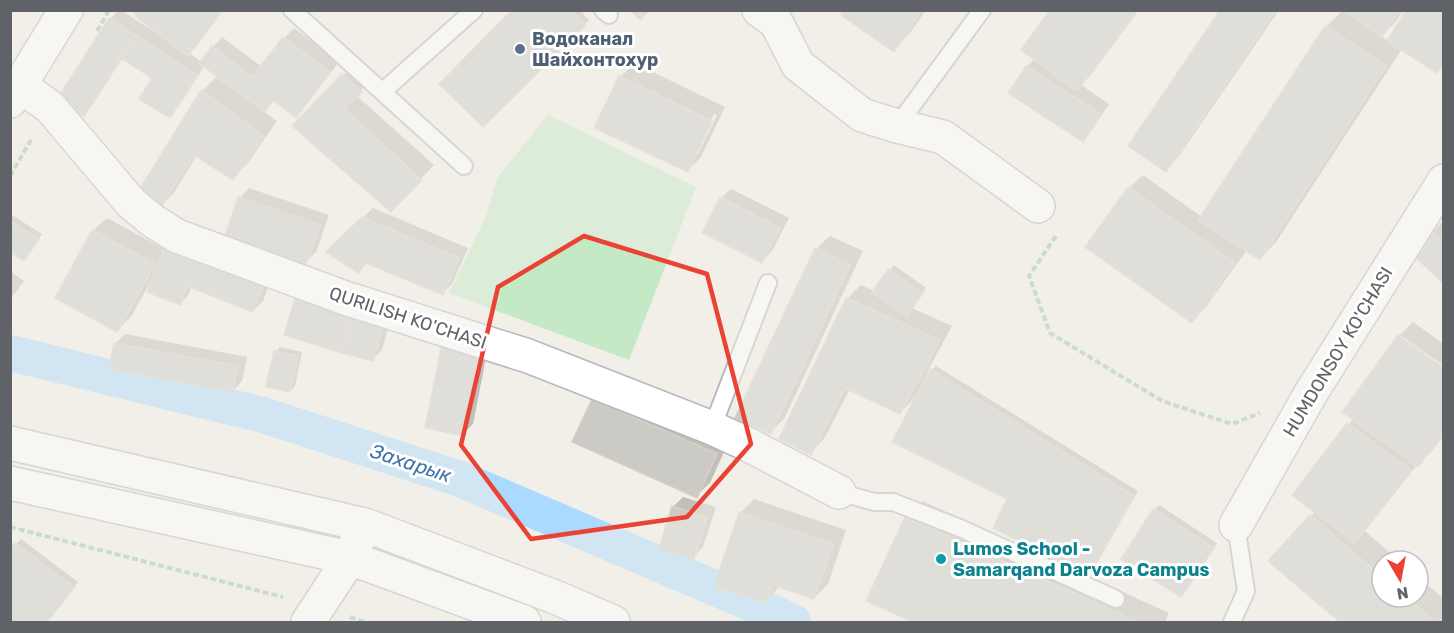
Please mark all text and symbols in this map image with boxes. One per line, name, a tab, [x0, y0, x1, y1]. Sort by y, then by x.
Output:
place label: Водоканал Шайхонтохур	[532, 28, 658, 71]
marker: Водоканал Шайхонтохур	[513, 42, 527, 56]
street label: HUMDONSOY KO'CHASI	[1279, 263, 1397, 441]
street label: QURILISH KO'CHASI	[327, 282, 489, 354]
water label: Захарык	[367, 438, 455, 487]
place label: Lumos School - Samarqand Darvoza Campus	[953, 538, 1209, 581]
north arrow	[1370, 549, 1430, 609]
marker: Lumos School - Samarqand Darvoza Campus	[934, 552, 948, 566]
text: N	[1395, 583, 1410, 604]

